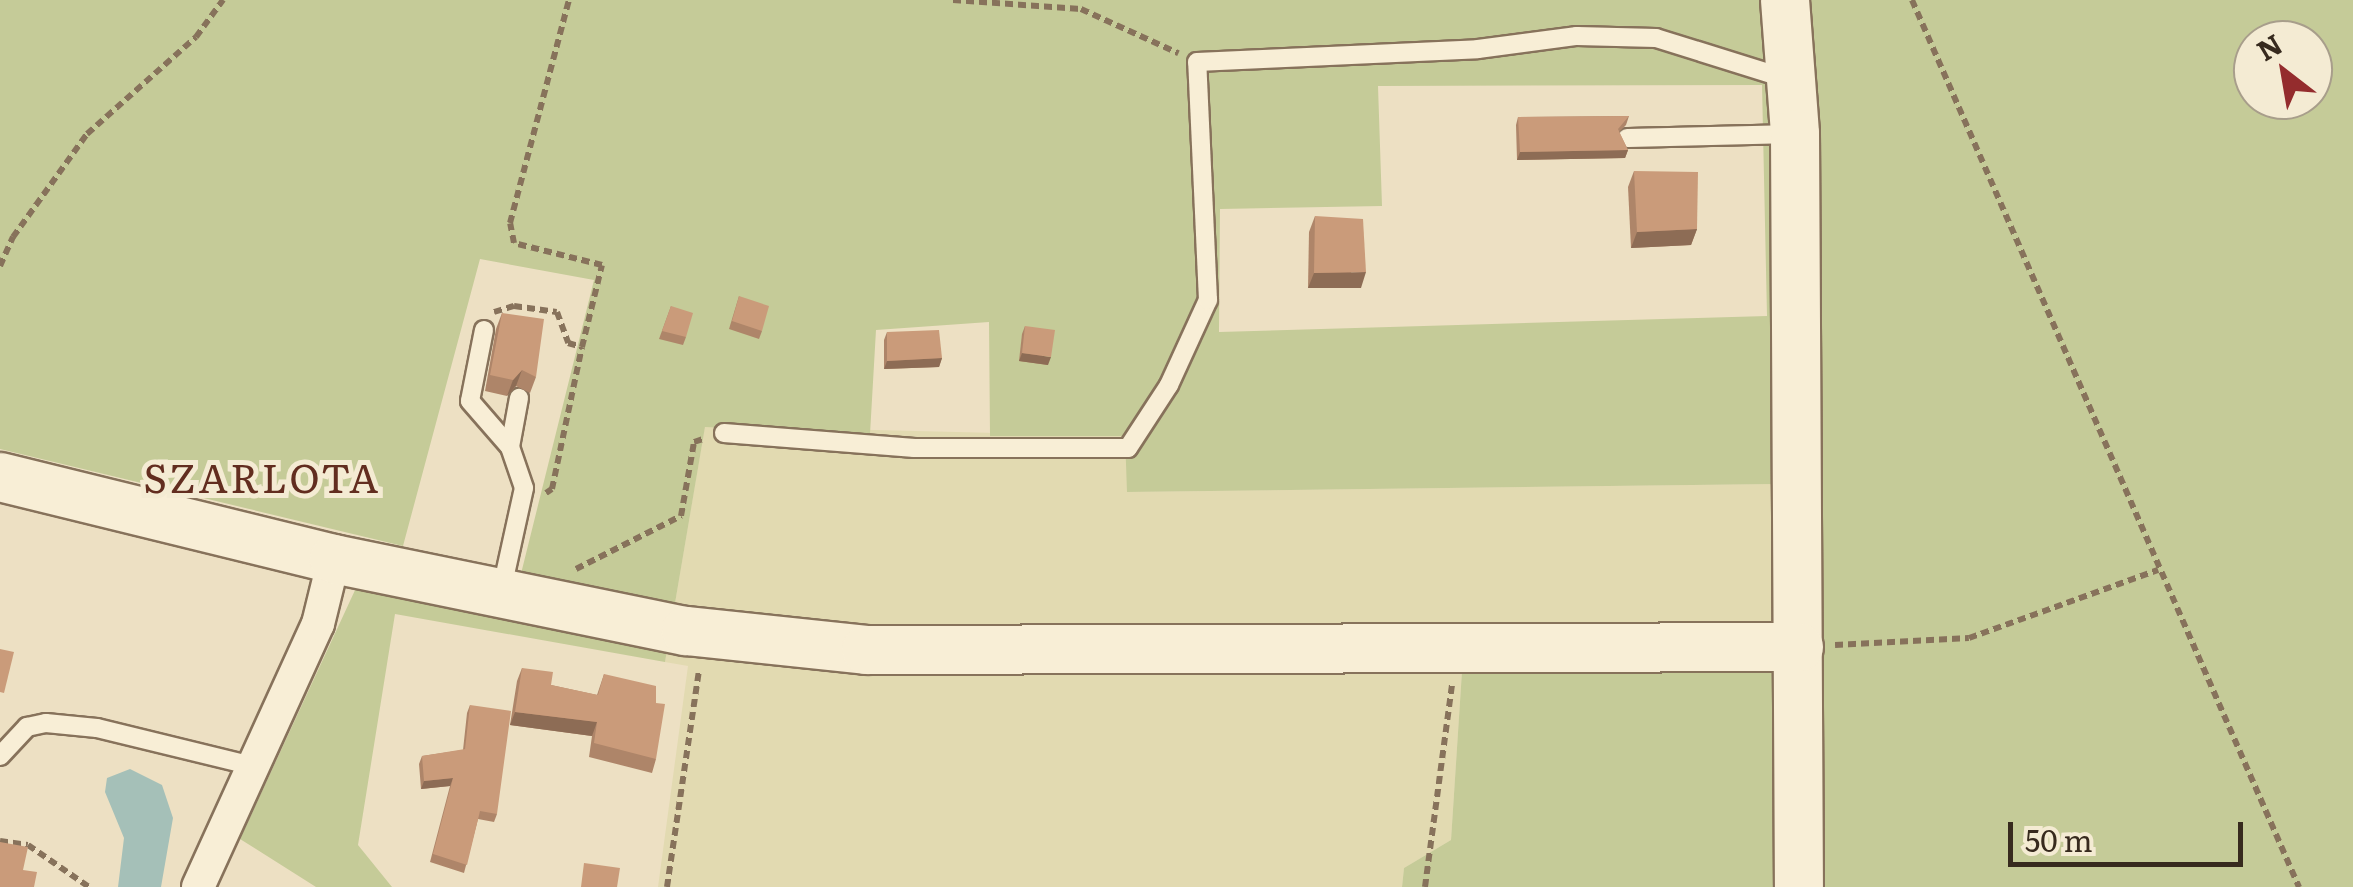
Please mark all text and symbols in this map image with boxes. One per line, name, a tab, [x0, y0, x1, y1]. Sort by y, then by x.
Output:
north arrow	[2233, 20, 2333, 120]
text: N	[2248, 22, 2289, 70]
district label: SZARLOTA	[143, 452, 381, 500]
scale bar	[2013, 802, 2248, 864]
text: 50 m	[2025, 817, 2093, 861]

